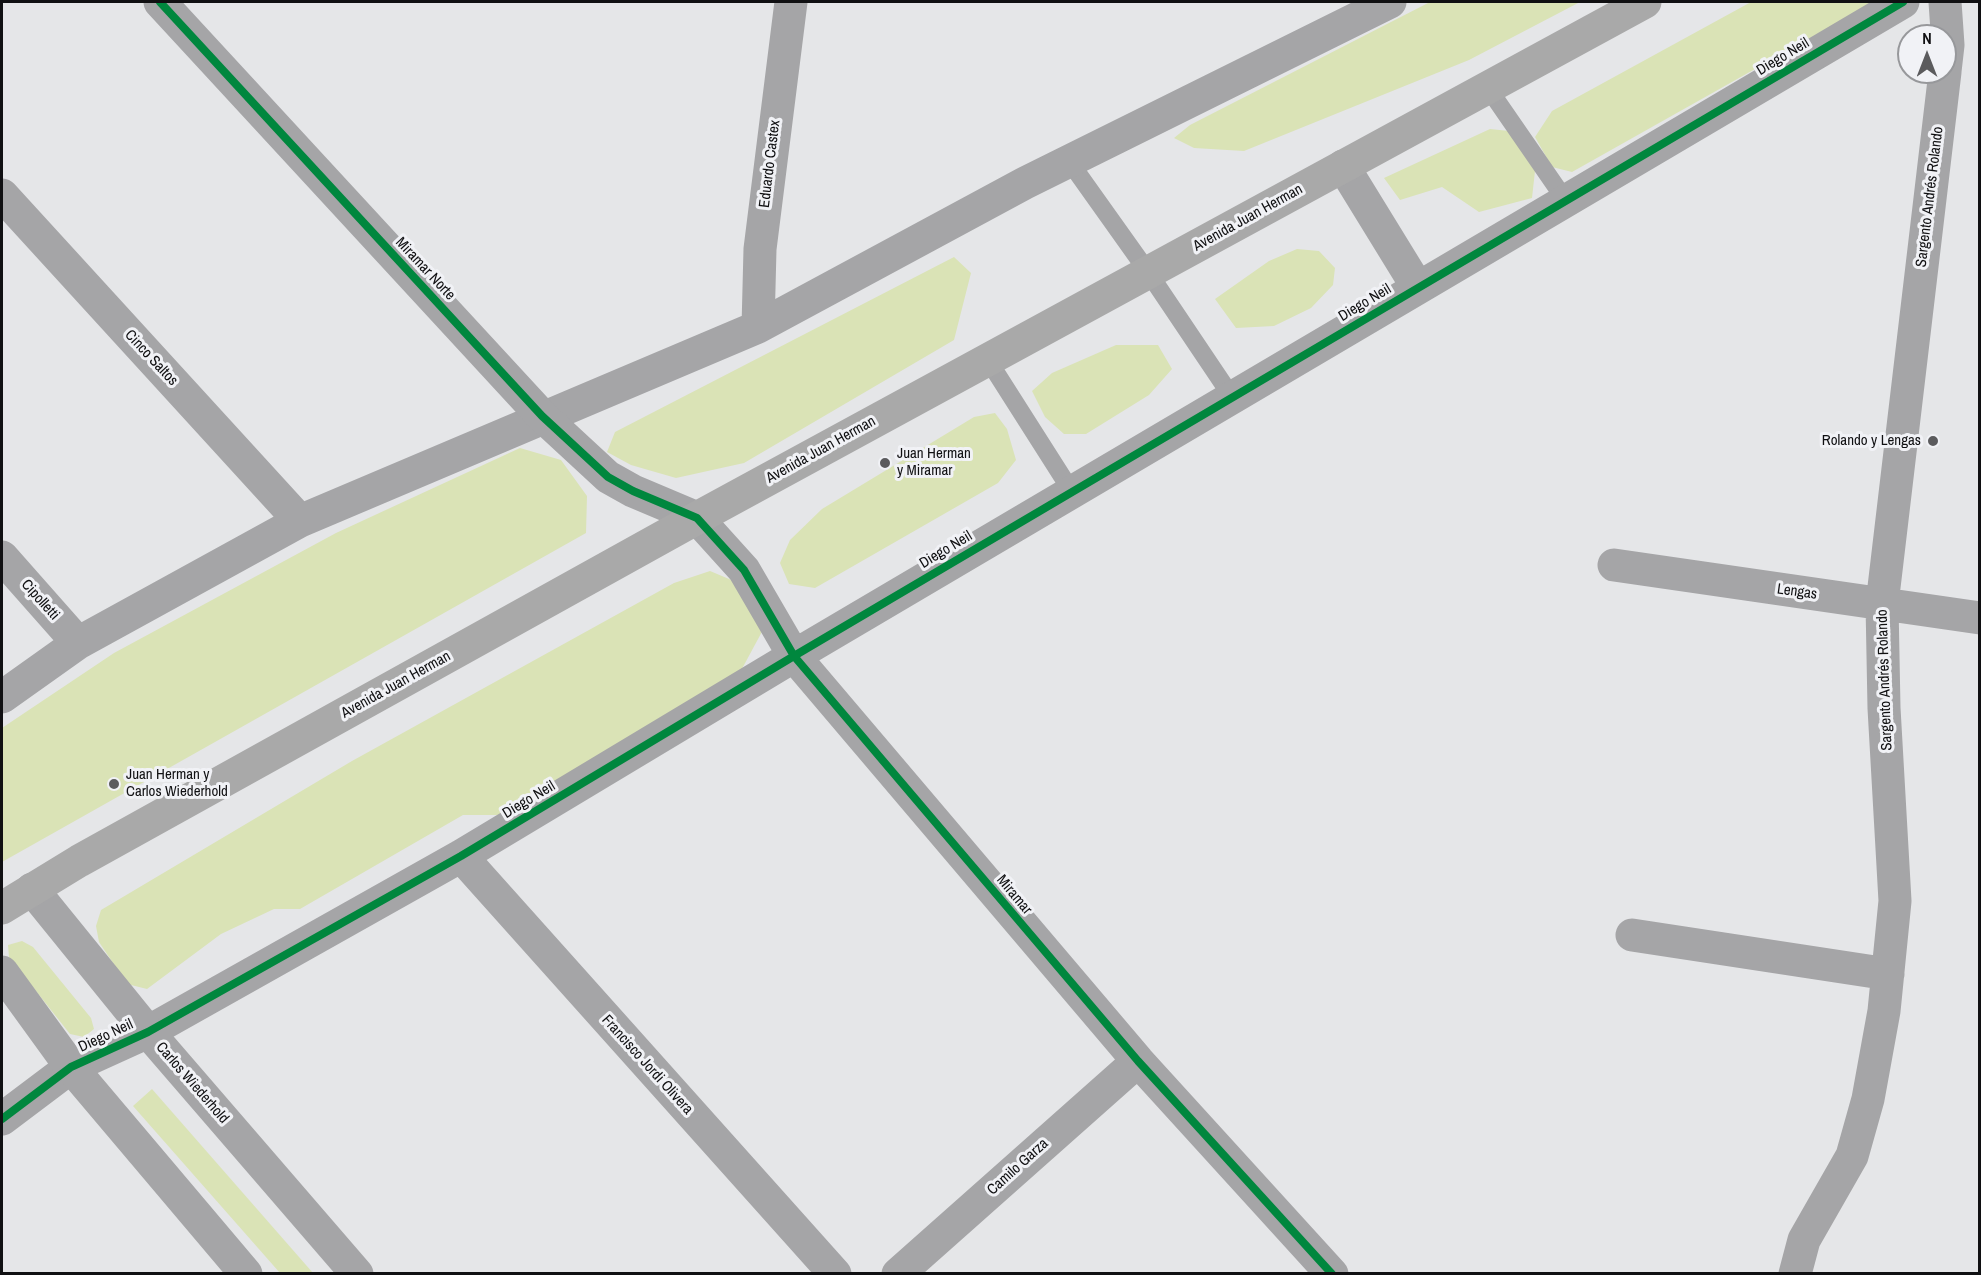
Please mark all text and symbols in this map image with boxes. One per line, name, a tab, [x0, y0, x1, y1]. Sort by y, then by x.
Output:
north arrow	[1897, 24, 1957, 84]
text: N	[1922, 27, 1932, 49]
street label: Diego Neil	[1753, 34, 1813, 80]
street label: Eduardo Castex	[756, 119, 784, 209]
street label: Sargento Andrés Rolando	[1912, 126, 1948, 268]
street label: Avenida Juan Herman	[1190, 181, 1306, 255]
street label: Miramar Norte	[391, 234, 459, 304]
street label: Diego Neil	[1335, 280, 1395, 326]
street label: Cinco Saltos	[121, 326, 181, 390]
street label: Avenida Juan Herman	[763, 413, 879, 487]
place label: Rolando y Lengas	[1822, 432, 1921, 450]
marker: Rolando y Lengas	[1926, 434, 1940, 448]
place label: Juan Herman y Miramar	[897, 445, 971, 480]
marker: Juan Herman y Miramar	[878, 456, 892, 470]
street label: Diego Neil	[916, 527, 976, 573]
street label: Cipolletti	[17, 576, 63, 624]
street label: Lengas	[1776, 580, 1818, 604]
street label: Sargento Andrés Rolando	[1874, 609, 1896, 751]
street label: Avenida Juan Herman	[338, 648, 454, 722]
place label: Juan Herman y Carlos Wiederhold	[126, 766, 228, 801]
marker: Juan Herman y Carlos Wiederhold	[107, 777, 121, 791]
street label: Diego Neil	[499, 777, 559, 823]
street label: Miramar	[992, 872, 1036, 918]
street label: Francisco Jordi Olivera	[598, 1011, 696, 1119]
street label: Diego Neil	[76, 1016, 136, 1056]
street label: Carlos Wiederhold	[152, 1039, 232, 1127]
street label: Camilo Garza	[984, 1135, 1052, 1199]

